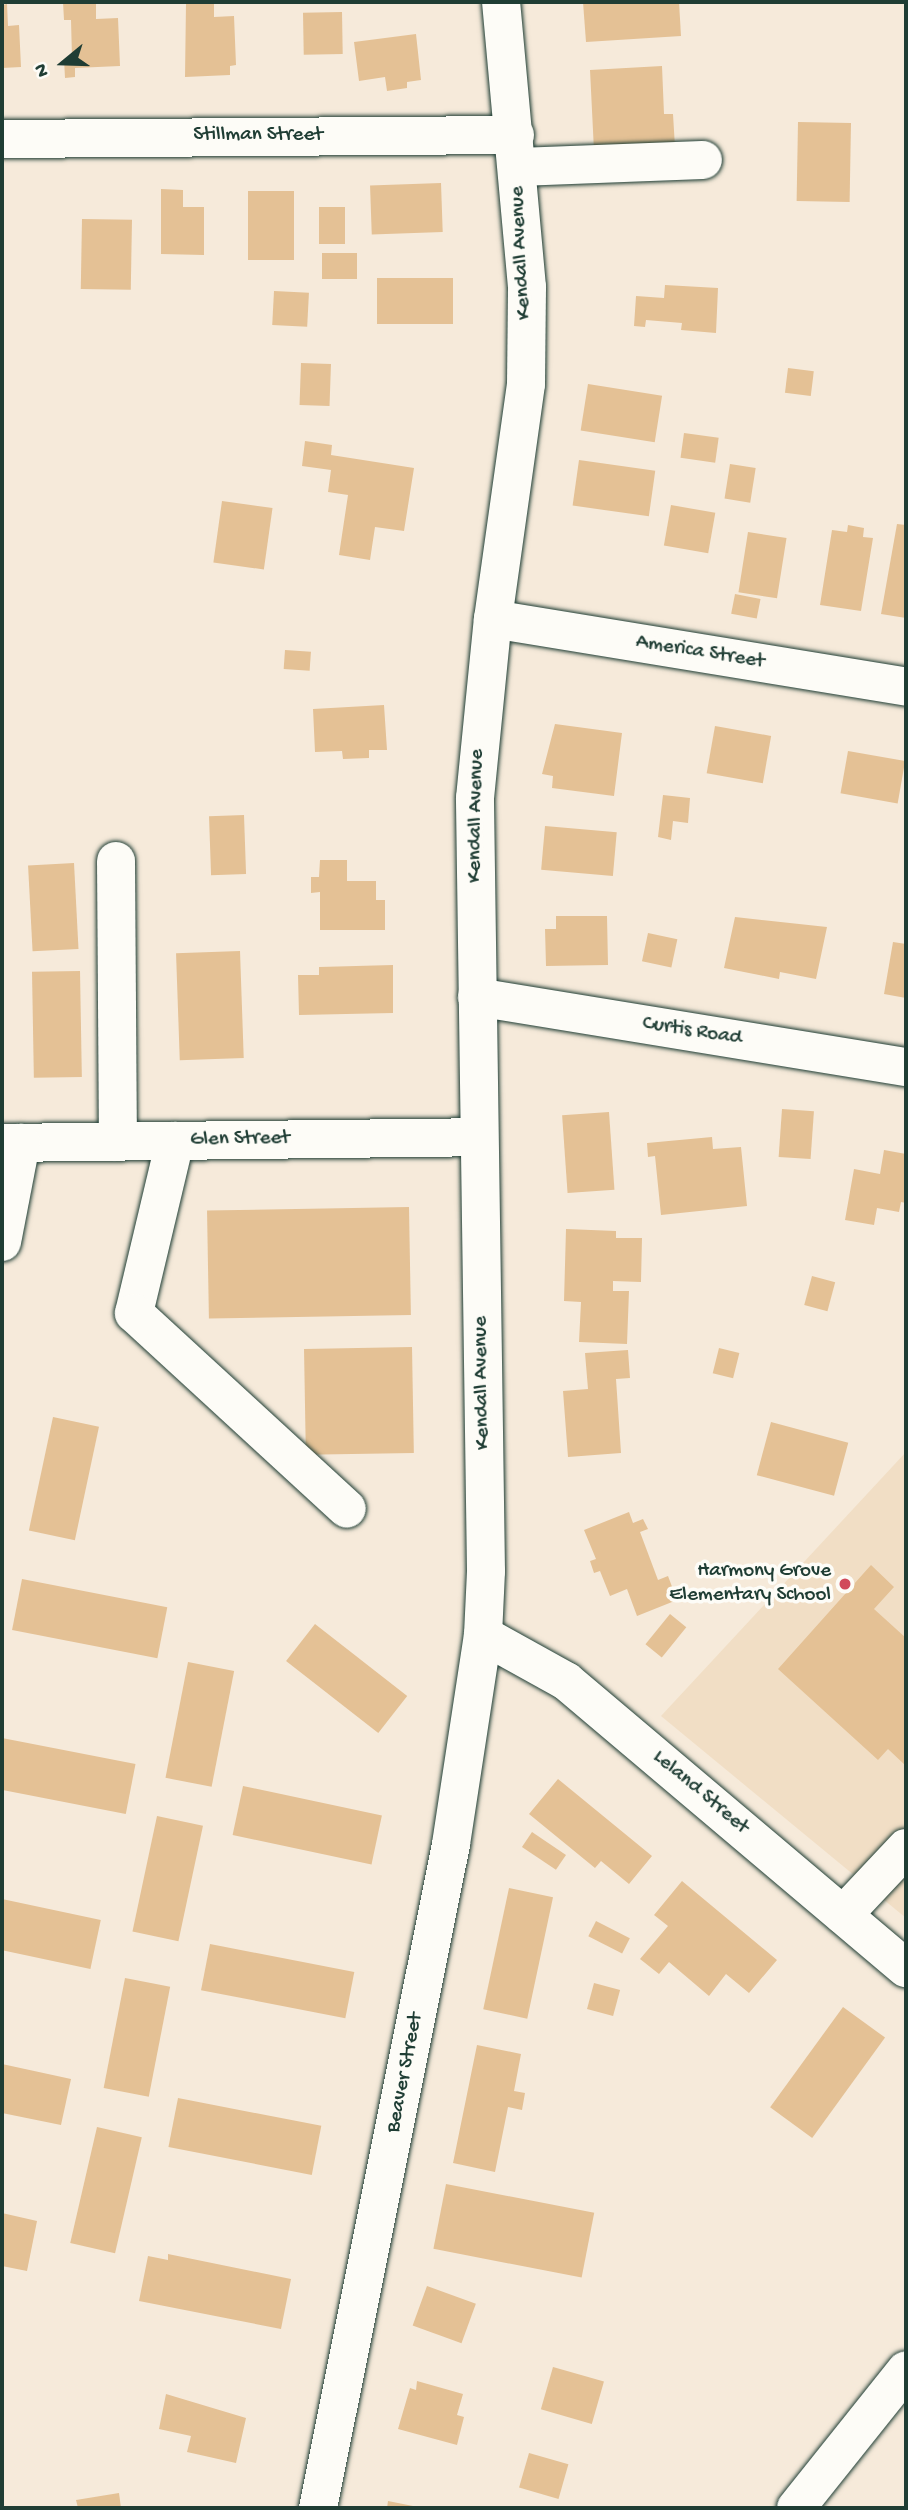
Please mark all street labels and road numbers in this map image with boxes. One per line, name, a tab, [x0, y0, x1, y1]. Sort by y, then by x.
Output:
street label: Stillman Street	[193, 123, 323, 149]
street label: Kendall Avenue	[506, 186, 538, 320]
street label: America Street	[634, 630, 766, 676]
street label: Kendall Avenue	[463, 749, 491, 883]
street label: Curtis Road	[640, 1012, 744, 1052]
street label: Glen Street	[190, 1127, 290, 1153]
street label: Kendall Avenue	[469, 1316, 497, 1450]
street label: Leland Street	[647, 1745, 753, 1841]
street label: Beaver Street	[382, 2011, 430, 2135]

